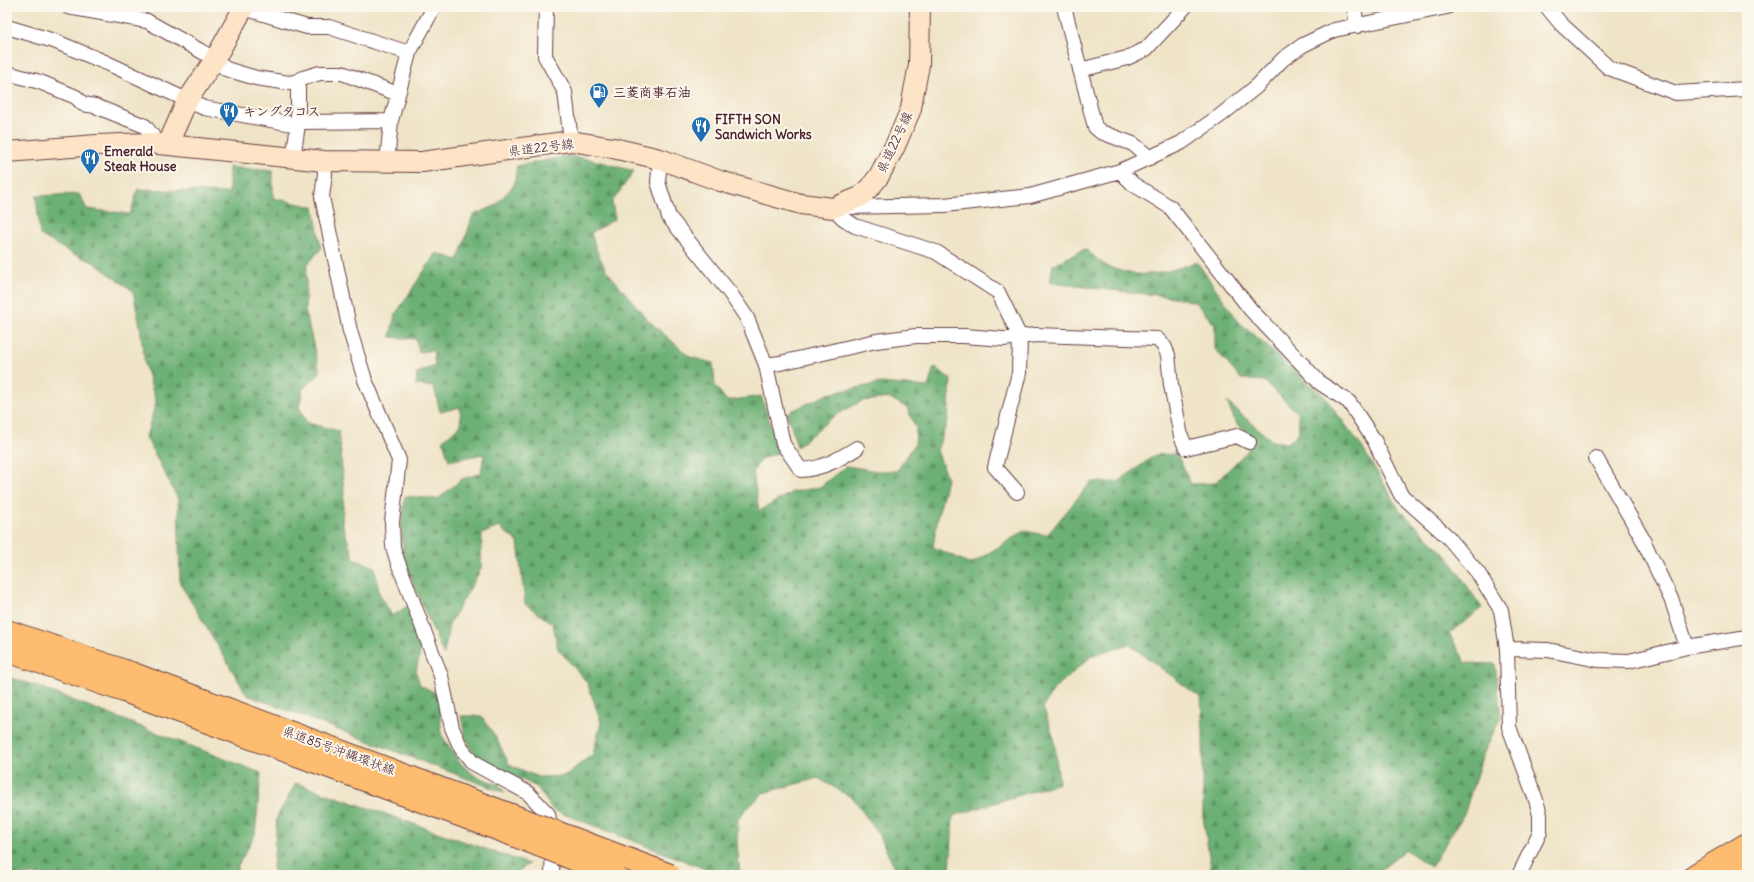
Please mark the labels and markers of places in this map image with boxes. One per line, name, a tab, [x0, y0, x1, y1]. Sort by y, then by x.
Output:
fuel station icon: 三菱商事石油	[588, 81, 610, 109]
place label: 三菱商事石油	[613, 84, 691, 101]
restaurant icon: キングタコス	[218, 100, 240, 128]
place label: キングタコス	[243, 103, 320, 120]
place label: FIFTH SON Sandwich Works	[715, 111, 812, 143]
restaurant icon: FIFTH SON Sandwich Works	[690, 115, 712, 143]
place label: Emerald Steak House	[104, 143, 177, 175]
restaurant icon: Emerald Steak House	[79, 147, 101, 175]

